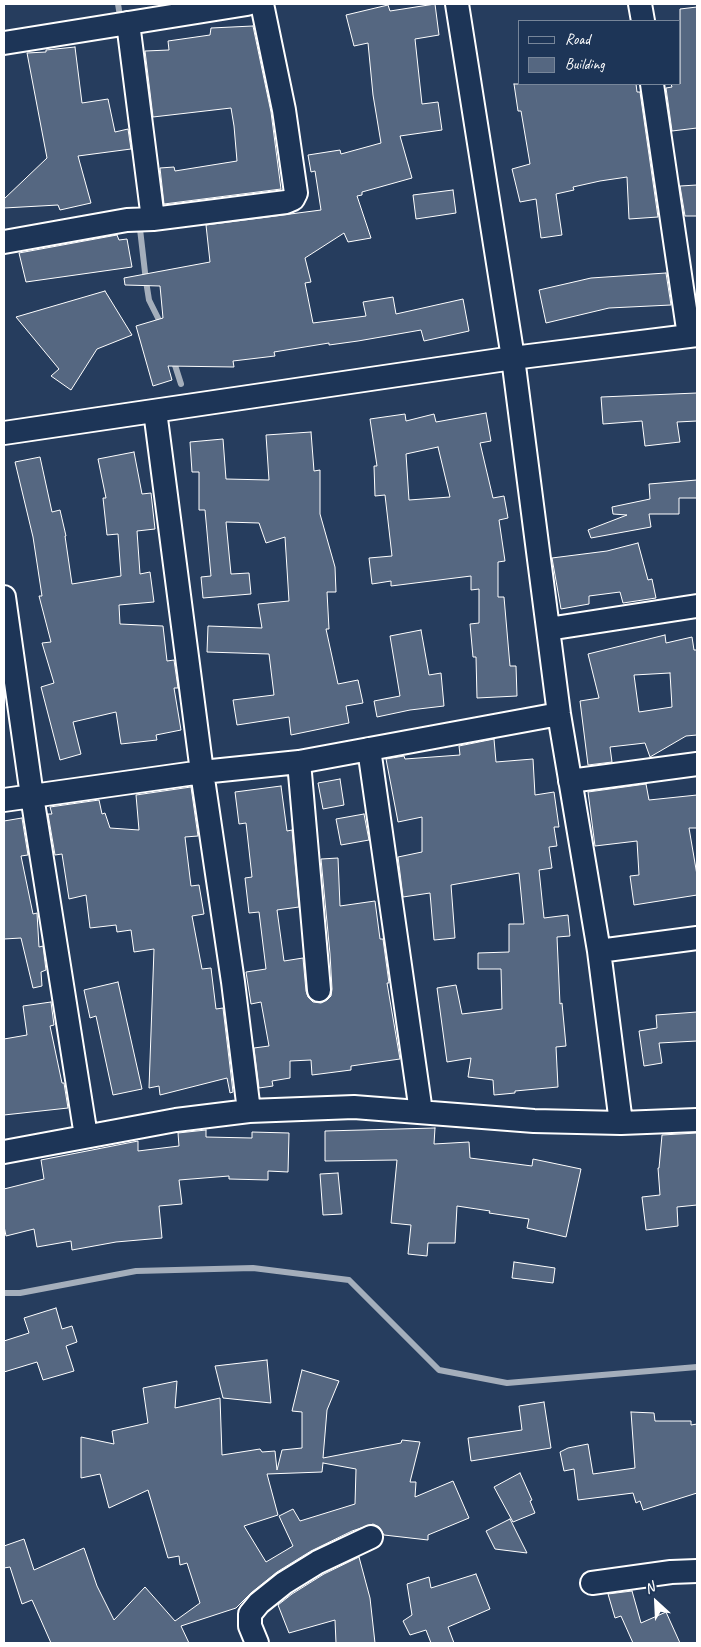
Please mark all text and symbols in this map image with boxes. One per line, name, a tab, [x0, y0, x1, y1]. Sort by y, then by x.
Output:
legend	[518, 20, 681, 85]
text: Road	[565, 30, 590, 49]
text: Building	[565, 55, 604, 74]
north arrow	[631, 1577, 681, 1627]
text: N	[642, 1578, 657, 1597]

